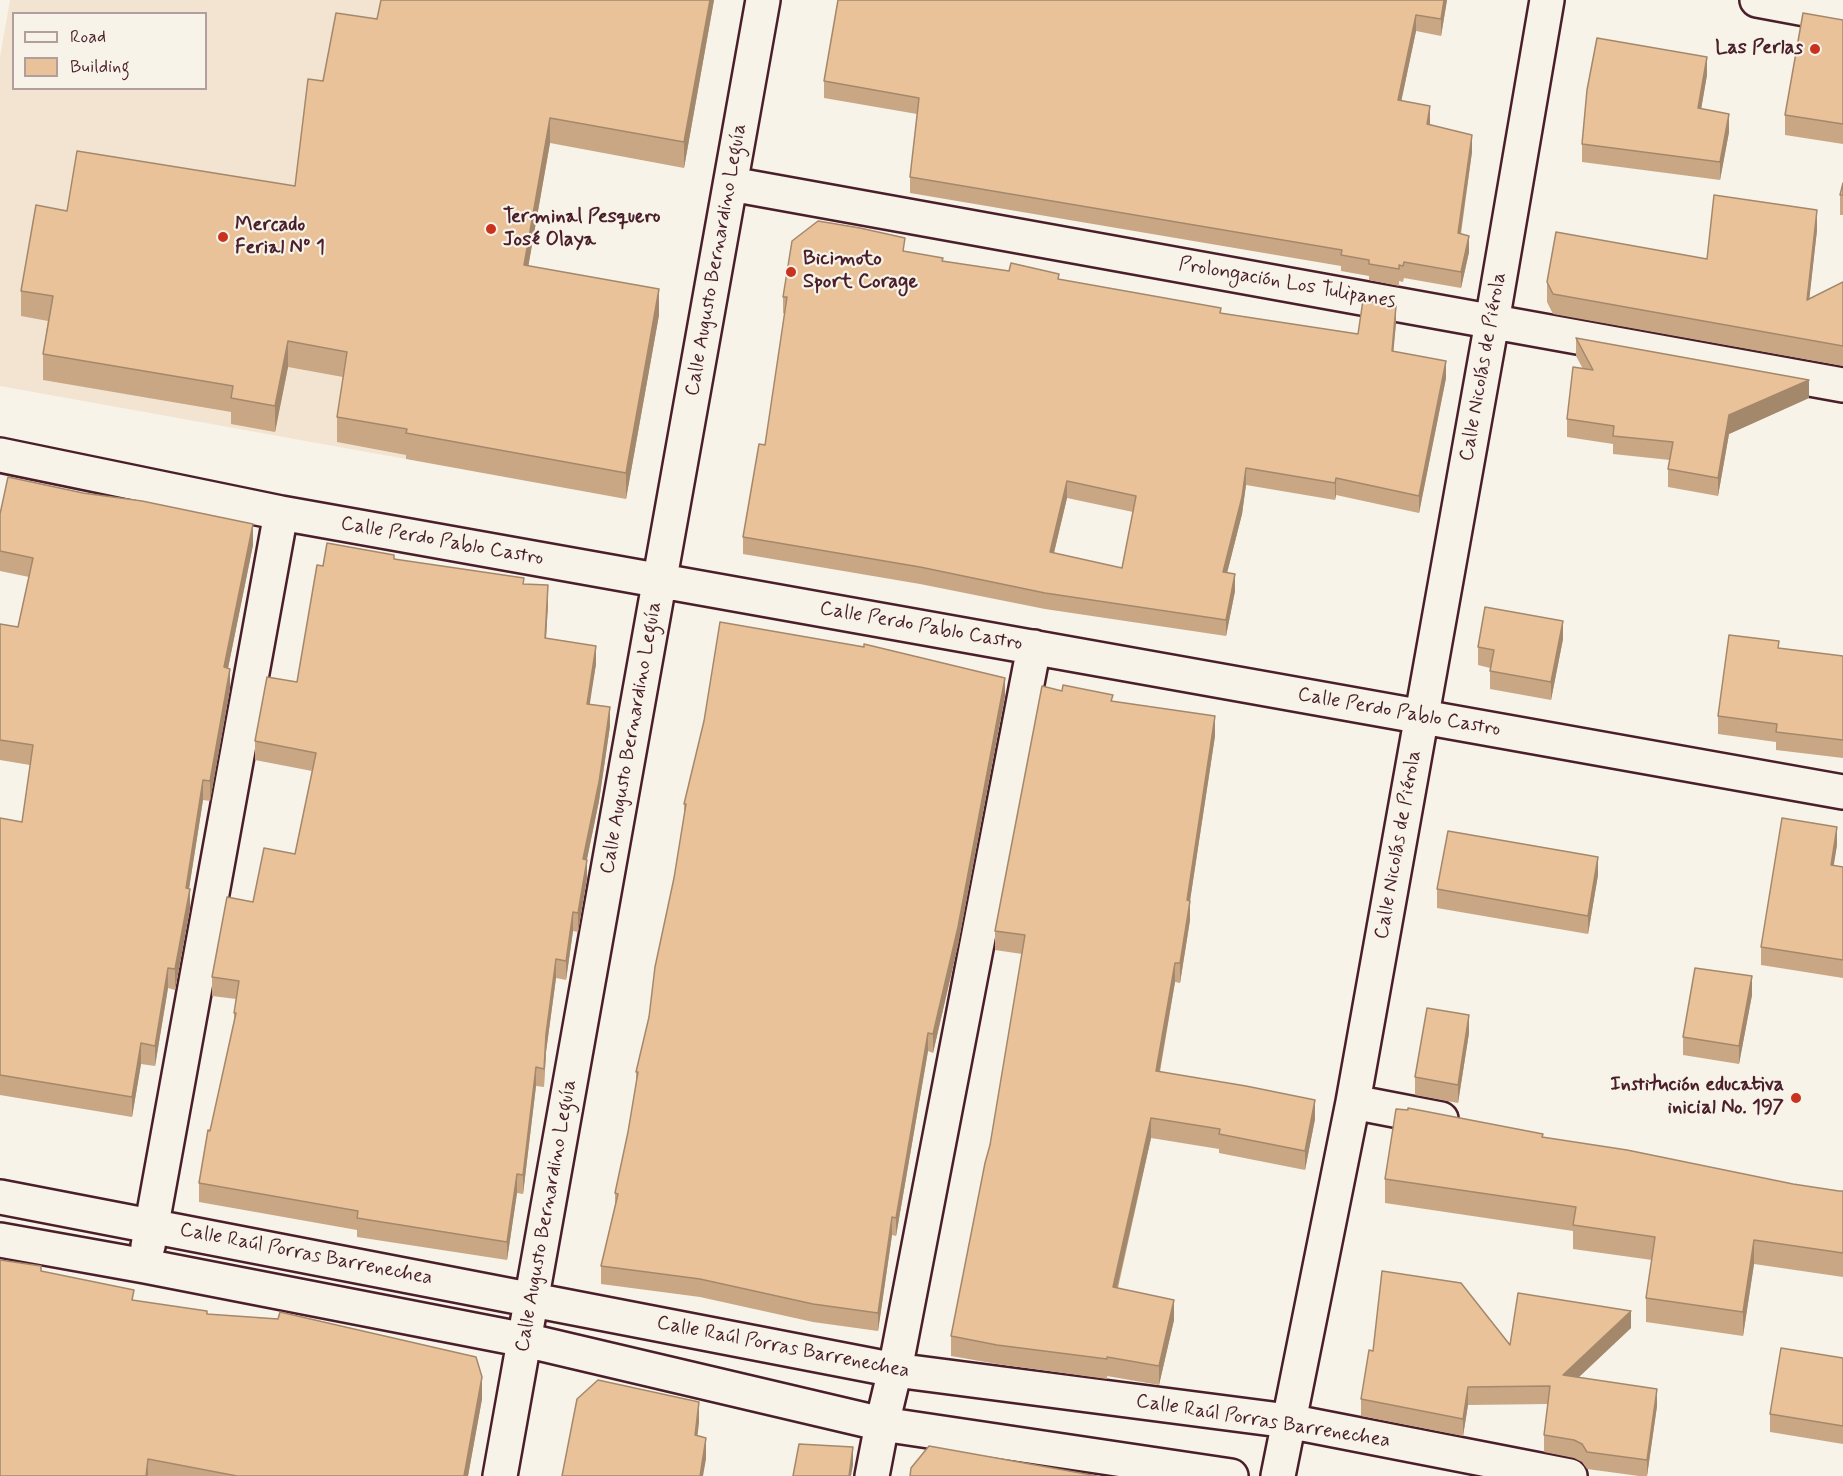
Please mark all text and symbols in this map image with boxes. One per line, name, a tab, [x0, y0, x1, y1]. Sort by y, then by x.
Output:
legend	[12, 12, 207, 90]
text: Road	[70, 25, 106, 49]
place label: Las Perlas	[1715, 37, 1803, 61]
marker: Las Perlas	[1808, 42, 1822, 56]
text: Building	[70, 55, 130, 79]
street label: Calle Augusto Bernardino Leguía	[681, 122, 753, 398]
place label: Terminal Pesquero José Olaya	[503, 206, 660, 253]
place label: Mercado Ferial Nº 1	[235, 214, 325, 261]
marker: Terminal Pesquero José Olaya	[484, 222, 498, 236]
marker: Mercado Ferial Nº 1	[216, 230, 230, 244]
place label: Bicimoto Sport Corage	[803, 248, 918, 295]
street label: Prolongación Los Tulipanes	[1177, 253, 1397, 315]
marker: Bicimoto Sport Corage	[784, 265, 798, 279]
street label: Calle Nicolás de Piérola	[1456, 271, 1512, 463]
street label: Calle Perdo Pablo Castro	[339, 512, 545, 572]
street label: Calle Perdo Pablo Castro	[818, 597, 1024, 657]
street label: Calle Augusto Bernardino Leguía	[596, 600, 668, 876]
street label: Calle Perdo Pablo Castro	[1296, 683, 1502, 743]
street label: Calle Nicolás de Piérola	[1371, 749, 1427, 941]
place label: Institución educativa inicial No. 197	[1610, 1074, 1784, 1121]
street label: Calle Augusto Bernardino Leguía	[511, 1078, 583, 1354]
marker: Institución educativa inicial No. 197	[1789, 1091, 1803, 1105]
street label: Calle Raúl Porras Barrenechea	[178, 1219, 434, 1291]
street label: Calle Raúl Porras Barrenechea	[655, 1312, 911, 1384]
street label: Calle Raúl Porras Barrenechea	[1134, 1390, 1392, 1454]

